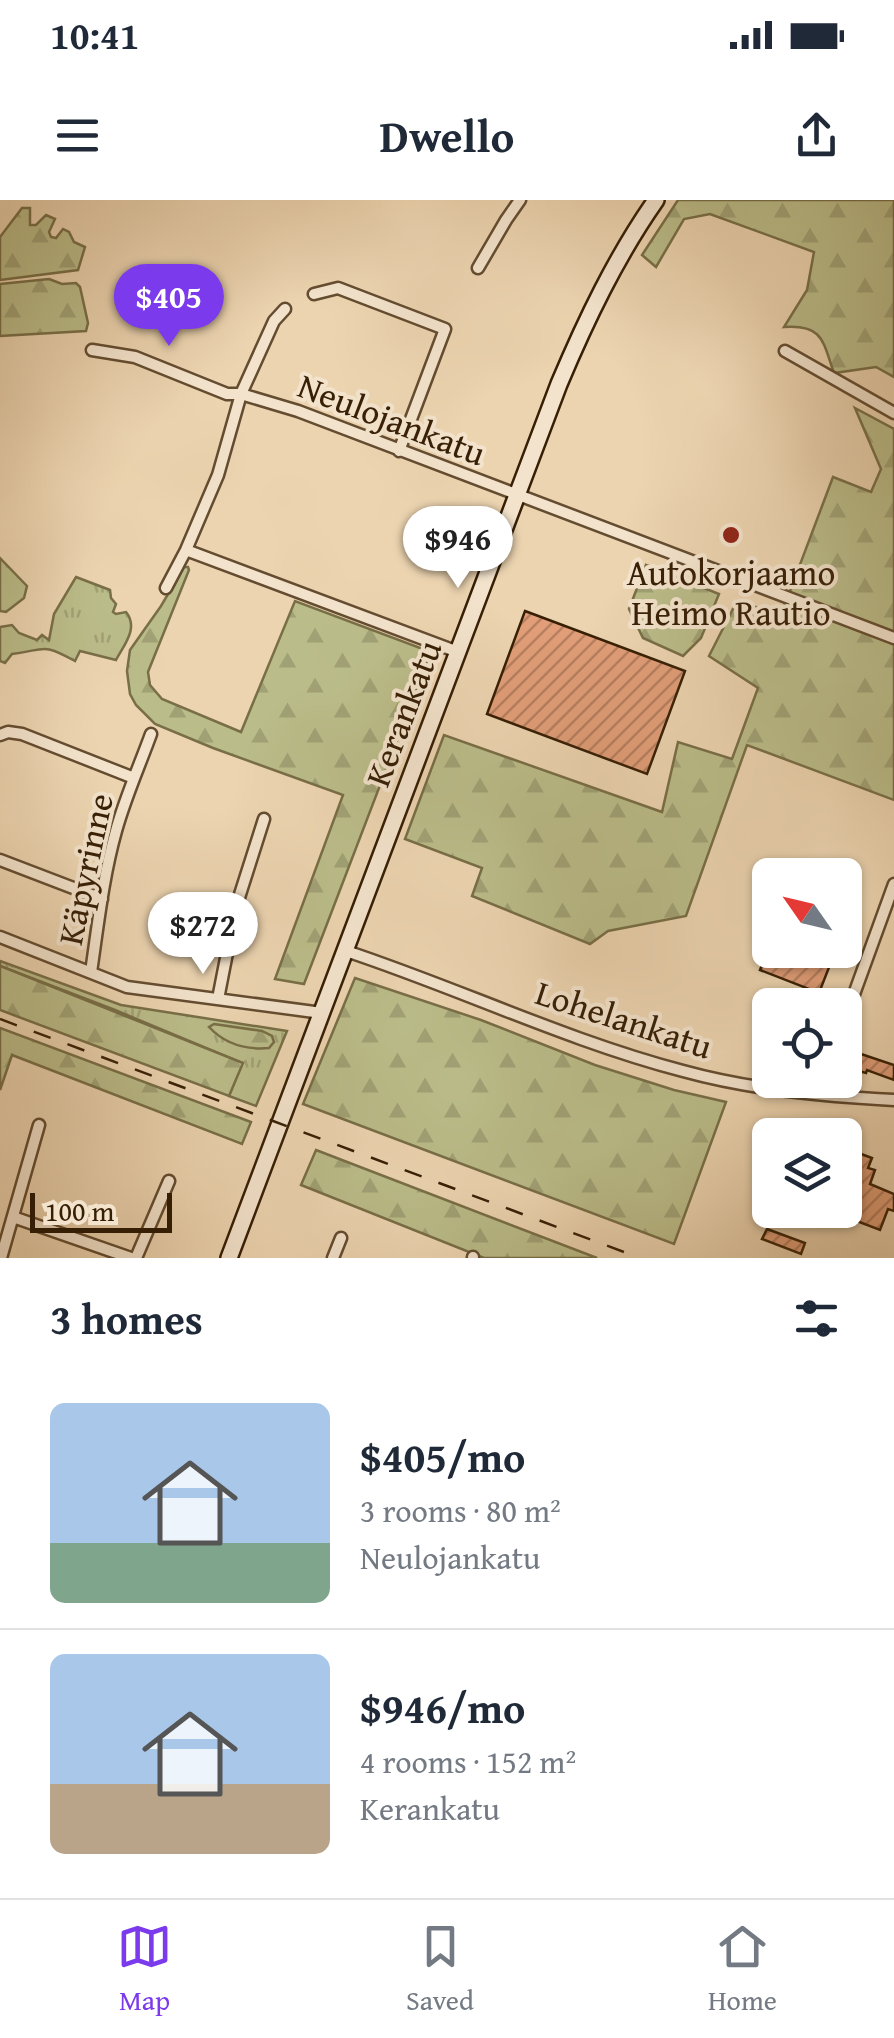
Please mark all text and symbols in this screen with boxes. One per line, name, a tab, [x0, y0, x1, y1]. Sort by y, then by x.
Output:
text: 10:41	[50, 7, 140, 63]
text: Dwello	[380, 103, 514, 168]
icon: menu	[50, 108, 105, 163]
icon: share	[789, 108, 844, 163]
pin: $405	[110, 264, 228, 349]
text: $405	[136, 273, 202, 320]
street label: Neulojankatu	[291, 360, 493, 478]
pin: $946	[399, 506, 517, 591]
text: $946	[425, 515, 491, 562]
marker: Autokorjaamo Heimo Rautio	[720, 524, 742, 546]
place label: Autokorjaamo Heimo Rautio	[627, 547, 835, 638]
street label: Kerankatu	[352, 632, 454, 794]
street label: Käpyrinne	[44, 789, 126, 949]
north arrow	[752, 858, 862, 968]
map controls	[752, 858, 862, 1228]
pin: $272	[144, 892, 262, 977]
text: $272	[170, 901, 236, 948]
street label: Lohelankatu	[529, 967, 719, 1071]
button: locate	[752, 988, 862, 1098]
button: layers	[752, 1118, 862, 1228]
scale bar	[30, 1188, 172, 1232]
text: 100 m	[45, 1190, 114, 1231]
text: 3 homes	[50, 1288, 203, 1349]
icon: filters	[789, 1291, 844, 1346]
text: $405/mo	[360, 1426, 525, 1487]
icon: home	[130, 1443, 250, 1563]
text: 3 rooms · 80 m²	[360, 1487, 561, 1534]
text: Neulojankatu	[360, 1534, 540, 1581]
text: $946/mo	[360, 1677, 525, 1738]
icon: home	[130, 1694, 250, 1814]
text: 4 rooms · 152 m²	[360, 1738, 576, 1785]
text: Kerankatu	[360, 1785, 500, 1832]
tab: Map	[117, 1919, 172, 2020]
tab: Saved	[406, 1919, 474, 2020]
tab: Home	[708, 1919, 777, 2020]

